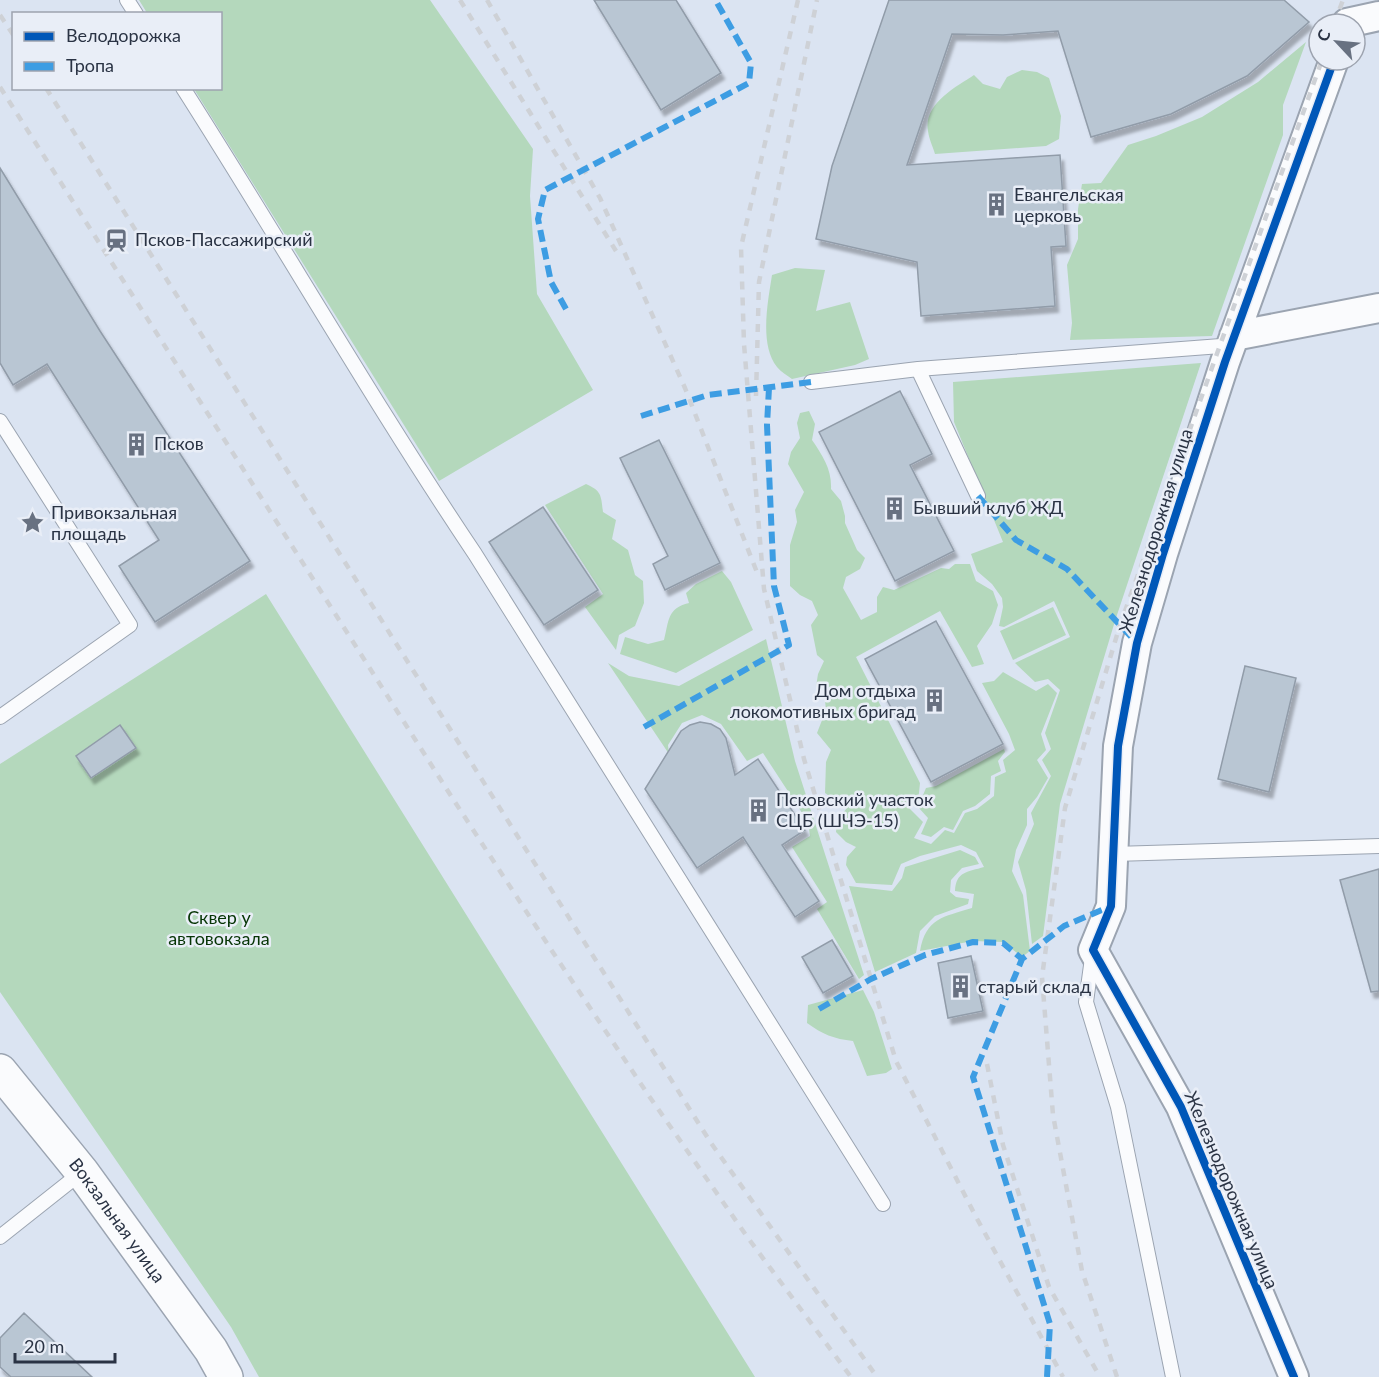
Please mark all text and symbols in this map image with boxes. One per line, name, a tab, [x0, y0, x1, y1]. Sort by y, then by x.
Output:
legend	[12, 12, 222, 90]
north arrow	[1307, 12, 1367, 72]
text: Велодорожка	[66, 24, 181, 46]
text: С	[1312, 26, 1334, 44]
text: Тропа	[66, 54, 114, 76]
place label: Евангельская церковь	[1014, 183, 1124, 226]
building icon: Евангельская церковь	[983, 192, 1009, 218]
station icon: Псков-Пассажирский	[104, 227, 130, 253]
place label: Псков-Пассажирский	[135, 228, 313, 250]
street label: Железнодорожная улица	[1113, 426, 1197, 636]
building icon: Псков	[123, 431, 149, 457]
place label: Псков	[154, 432, 204, 454]
building icon: Бывший клуб ЖД	[882, 495, 908, 521]
place label: Бывший клуб ЖД	[913, 496, 1063, 518]
place label: Привокзальная площадь	[51, 501, 177, 544]
place icon: Привокзальная площадь	[20, 510, 46, 536]
place label: Дом отдыха локомотивных бригад	[730, 679, 916, 722]
building icon: Дом отдыха локомотивных бригад	[921, 688, 947, 714]
place label: Псковский участок СЦБ (ШЧЭ-15)	[776, 788, 934, 831]
building icon: Псковский участок СЦБ (ШЧЭ-15)	[745, 797, 771, 823]
park label: Сквер у автовокзала	[168, 906, 270, 949]
building icon: старый склад	[947, 974, 973, 1000]
place label: старый склад	[978, 975, 1091, 997]
street label: Железнодорожная улица	[1180, 1087, 1284, 1292]
street label: Вокзальная улица	[65, 1153, 171, 1287]
scale bar	[15, 1326, 116, 1364]
text: 20 m	[24, 1335, 64, 1357]

